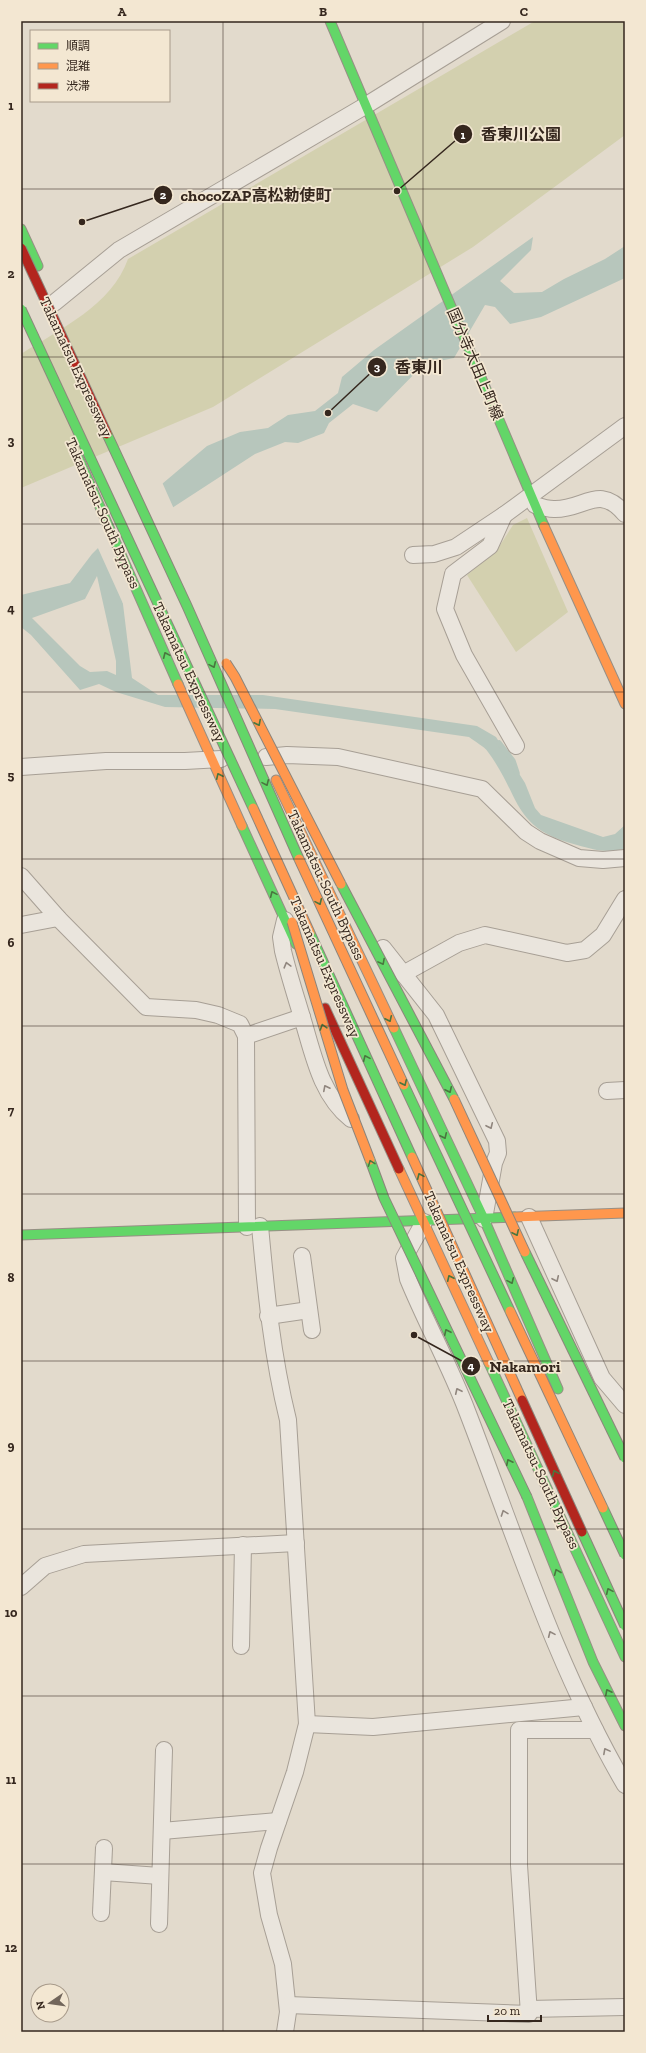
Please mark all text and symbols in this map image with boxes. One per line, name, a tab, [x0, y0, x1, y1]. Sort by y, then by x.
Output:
text: A	[118, 4, 127, 19]
text: B	[319, 4, 327, 19]
text: C	[520, 4, 528, 19]
legend	[30, 30, 170, 102]
text: 順調	[66, 39, 90, 53]
text: 混雑	[66, 59, 90, 73]
text: 渋滞	[66, 79, 90, 93]
text: 1	[8, 98, 14, 113]
callout: 香東川公園	[453, 120, 569, 148]
text: 香東川公園	[481, 125, 561, 144]
text: 1	[461, 128, 466, 142]
callout: chocoZAP高松勅使町	[153, 181, 340, 209]
text: chocoZAP高松勅使町	[181, 186, 331, 205]
text: 2	[160, 188, 167, 202]
text: 2	[8, 266, 15, 281]
street label: Takamatsu Expressway	[36, 294, 117, 440]
street label: 国分寺太田上町線	[443, 305, 507, 423]
callout: 香東川	[367, 353, 451, 381]
text: 香東川	[395, 358, 443, 377]
text: 3	[374, 360, 381, 374]
text: 3	[8, 433, 15, 448]
street label: Takamatsu-South Bypass	[62, 435, 144, 591]
street label: Takamatsu Expressway	[149, 599, 230, 745]
text: 4	[7, 601, 15, 616]
one-way arrow	[162, 652, 170, 659]
one-way arrow	[208, 660, 216, 668]
one-way arrow	[253, 718, 261, 726]
text: 5	[8, 768, 15, 783]
one-way arrow	[216, 772, 224, 780]
one-way arrow	[261, 779, 269, 787]
street label: Takamatsu-South Bypass	[283, 807, 369, 963]
one-way arrow	[270, 891, 278, 898]
street label: Takamatsu Expressway	[286, 894, 364, 1041]
one-way arrow	[314, 898, 322, 905]
text: 6	[8, 935, 15, 950]
one-way arrow	[378, 958, 385, 966]
one-way arrow	[283, 962, 291, 968]
one-way arrow	[384, 1014, 392, 1022]
one-way arrow	[319, 1024, 328, 1031]
one-way arrow	[363, 1054, 371, 1062]
one-way arrow	[399, 1079, 407, 1087]
one-way arrow	[323, 1085, 331, 1093]
one-way arrow	[445, 1086, 453, 1093]
text: 7	[8, 1103, 15, 1118]
one-way arrow	[485, 1122, 493, 1129]
one-way arrow	[439, 1132, 447, 1139]
one-way arrow	[367, 1159, 375, 1166]
one-way arrow	[417, 1172, 425, 1180]
street label: Takamatsu Expressway	[420, 1189, 498, 1336]
one-way arrow	[511, 1228, 519, 1236]
text: 8	[7, 1270, 15, 1285]
one-way arrow	[551, 1274, 559, 1282]
one-way arrow	[447, 1275, 455, 1283]
one-way arrow	[506, 1276, 514, 1284]
one-way arrow	[444, 1329, 452, 1337]
callout: Nakamori	[461, 1352, 568, 1380]
text: Nakamori	[489, 1357, 561, 1376]
text: 4	[468, 1359, 475, 1373]
one-way arrow	[455, 1388, 463, 1395]
street label: Takamatsu-South Bypass	[498, 1396, 584, 1552]
text: 9	[8, 1438, 15, 1453]
one-way arrow	[507, 1459, 514, 1467]
one-way arrow	[552, 1469, 560, 1477]
one-way arrow	[500, 1509, 508, 1516]
one-way arrow	[553, 1569, 561, 1576]
one-way arrow	[606, 1588, 614, 1595]
text: 10	[5, 1605, 18, 1620]
one-way arrow	[548, 1630, 556, 1638]
one-way arrow	[605, 1688, 612, 1696]
one-way arrow	[603, 1748, 610, 1756]
text: 11	[6, 1772, 17, 1787]
text: 12	[5, 1940, 17, 1955]
north arrow	[30, 1983, 70, 2023]
scale bar	[488, 1997, 541, 2023]
text: N	[33, 1999, 48, 2011]
text: 20 m	[494, 2004, 521, 2018]

